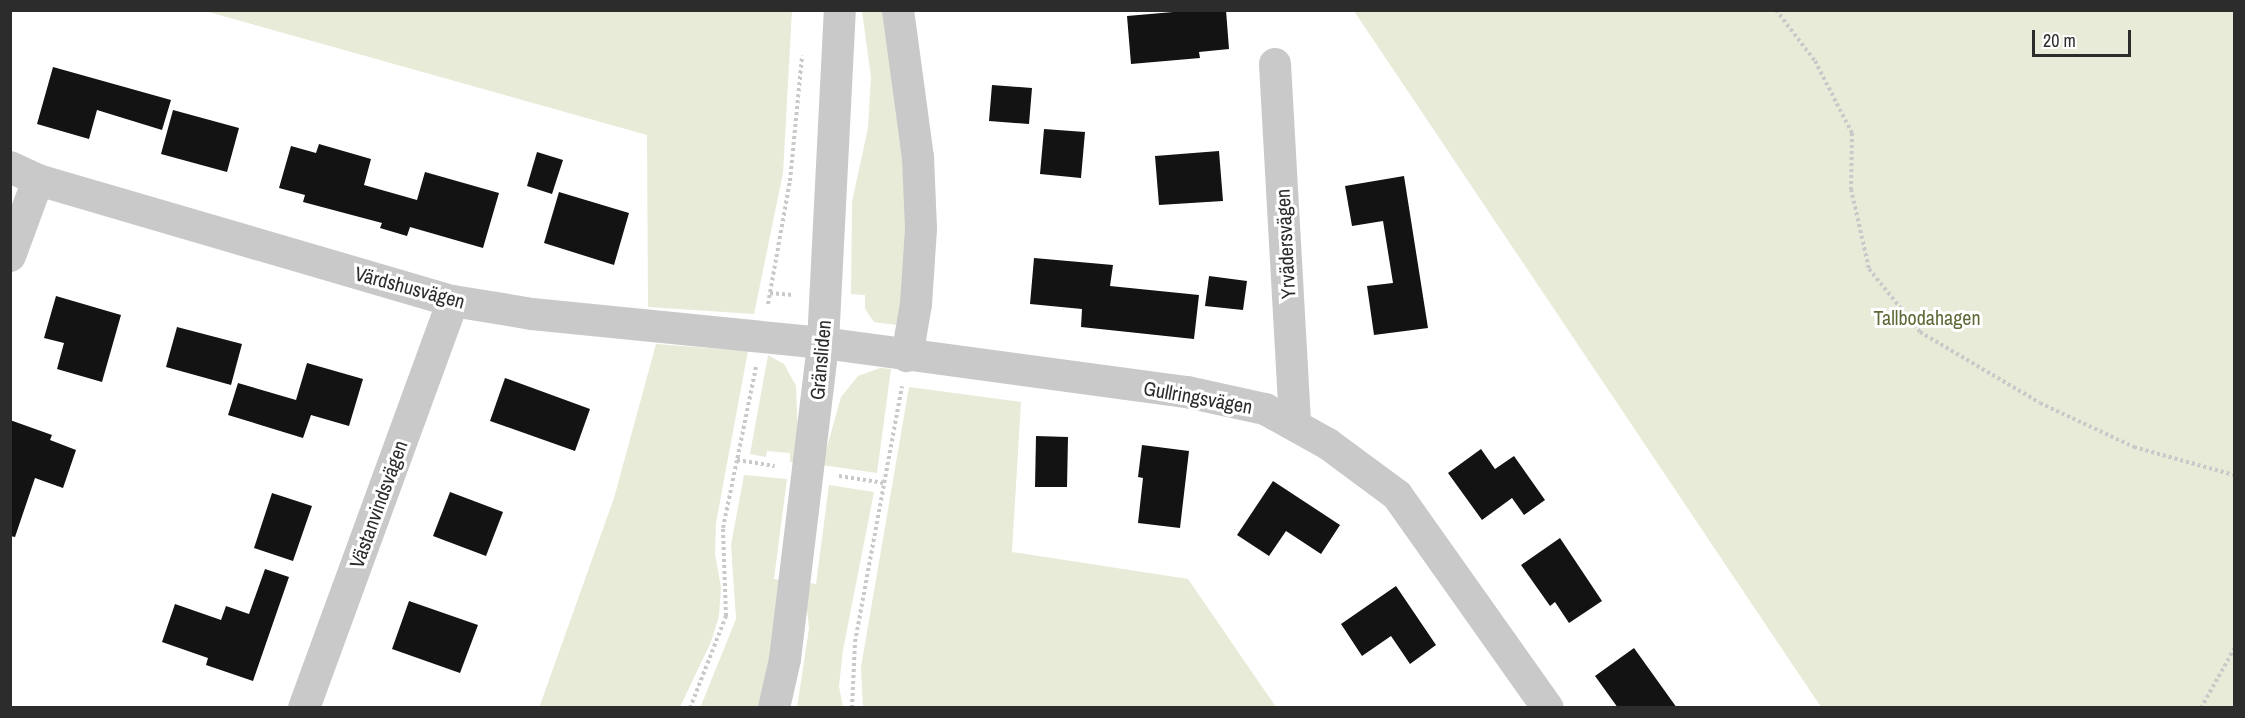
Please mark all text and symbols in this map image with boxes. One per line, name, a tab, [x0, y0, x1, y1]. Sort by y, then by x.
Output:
scale bar	[2035, 18, 2134, 56]
text: 20 m	[2043, 28, 2076, 53]
street label: Yrvädersvägen	[1270, 188, 1300, 300]
street label: Värdshusvägen	[352, 261, 468, 313]
park label: Tallbodahagen	[1874, 305, 1980, 329]
street label: Gränsliden	[805, 319, 835, 401]
street label: Gullringsvägen	[1142, 376, 1254, 418]
street label: Västanvindsvägen	[344, 437, 412, 571]

